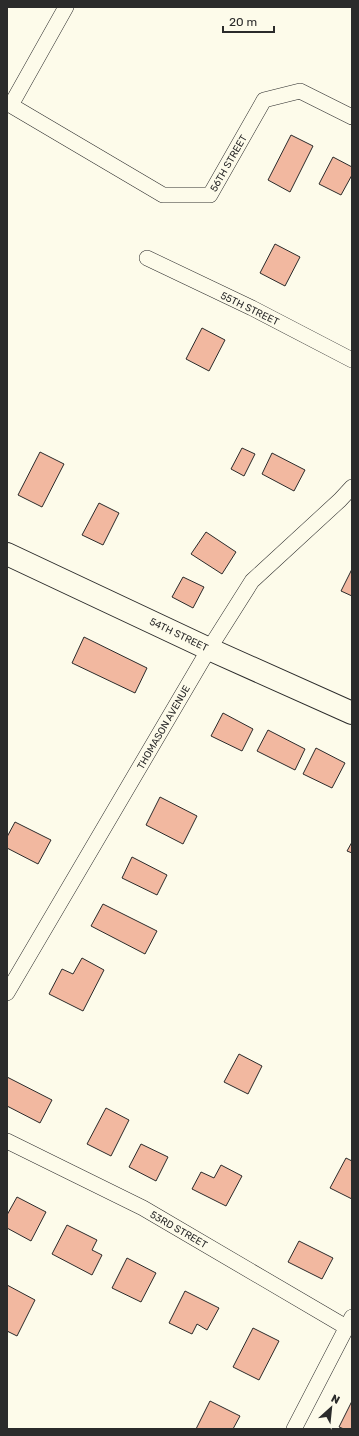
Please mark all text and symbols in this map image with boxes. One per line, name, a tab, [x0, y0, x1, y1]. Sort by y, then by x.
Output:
scale bar	[223, 8, 274, 34]
text: 20 m	[229, 15, 257, 29]
street label: 56TH STREET	[208, 133, 250, 194]
street label: 55TH STREET	[218, 290, 281, 328]
street label: 54TH STREET	[147, 616, 210, 654]
street label: THOMASON AVENUE	[135, 683, 193, 772]
street label: 53RD STREET	[148, 1209, 209, 1251]
north arrow	[311, 1388, 351, 1428]
text: N	[329, 1392, 342, 1407]

